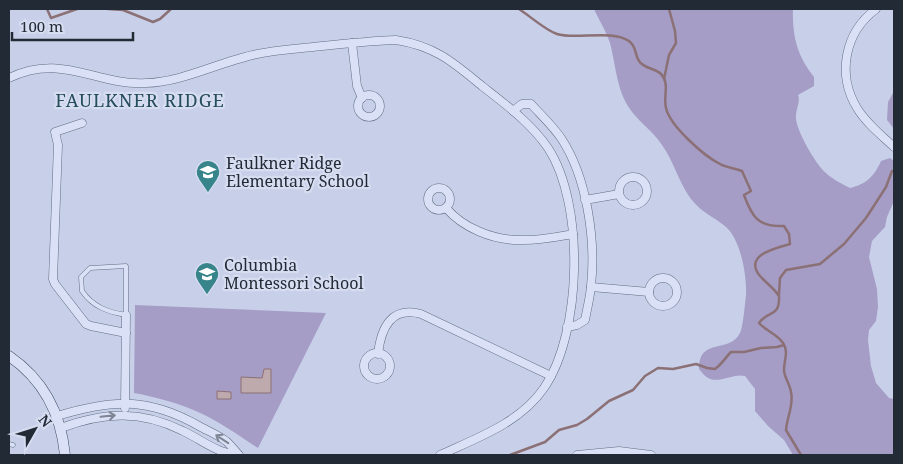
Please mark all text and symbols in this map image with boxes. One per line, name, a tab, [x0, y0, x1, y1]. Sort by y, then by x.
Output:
scale bar	[12, 10, 134, 42]
text: 100 m	[20, 16, 63, 36]
district label: FAULKNER RIDGE	[55, 88, 225, 112]
place label: Faulkner Ridge Elementary School	[226, 152, 369, 192]
school or university icon: Faulkner Ridge Elementary School	[195, 159, 221, 193]
place label: Columbia Montessori School	[224, 254, 363, 294]
school or university icon: Columbia Montessori School	[194, 261, 220, 295]
north arrow	[10, 404, 60, 454]
text: N	[35, 410, 56, 431]
one-way arrow	[100, 411, 116, 421]
one-way arrow	[215, 434, 229, 445]

